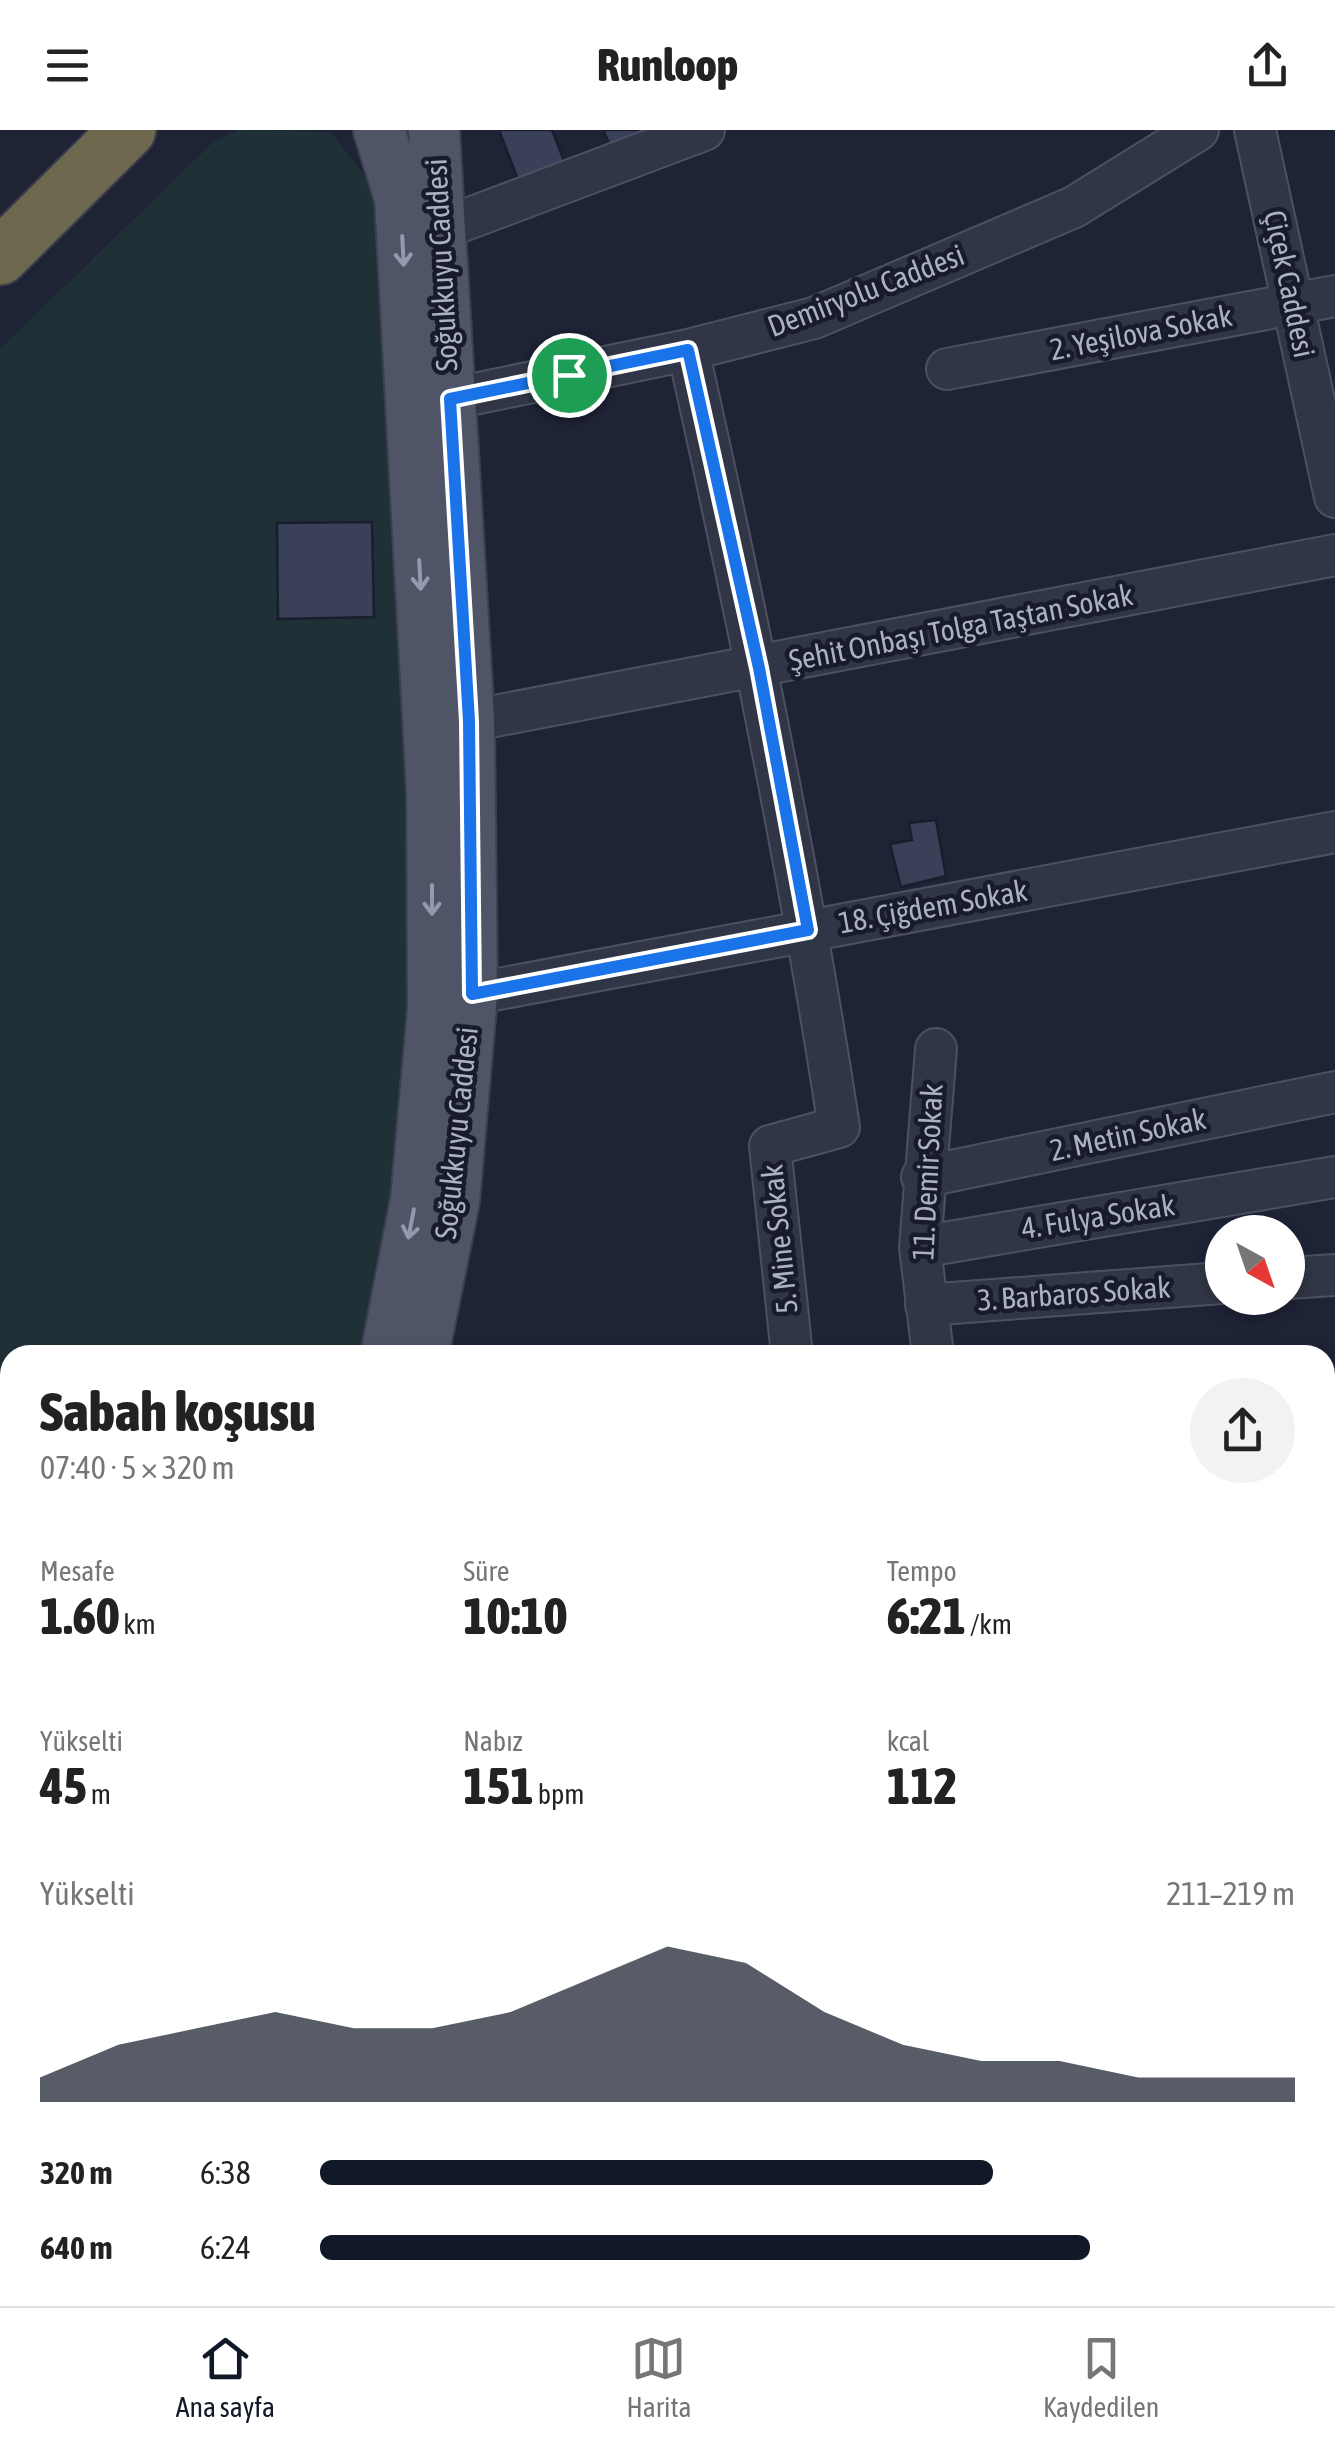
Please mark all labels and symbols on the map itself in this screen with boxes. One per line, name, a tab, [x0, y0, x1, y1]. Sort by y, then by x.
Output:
street label: Soğukkuyu Caddesi	[418, 158, 464, 372]
street label: Çiçek Caddesi	[1258, 207, 1322, 360]
one-way arrow	[394, 234, 413, 266]
street label: Demiryolu Caddesi	[763, 237, 969, 343]
street label: 2. Yeşilova Sokak	[1047, 298, 1235, 366]
pin	[527, 333, 612, 418]
one-way arrow	[411, 559, 430, 591]
street label: Şehit Onbaşı Tolga Taştan Sokak	[786, 577, 1136, 677]
street label: 18. Çiğdem Sokak	[836, 873, 1030, 939]
one-way arrow	[422, 884, 442, 916]
street label: Soğukkuyu Caddesi	[428, 1025, 484, 1241]
street label: 11. Demir Sokak	[905, 1083, 949, 1261]
street label: 2. Metin Sokak	[1047, 1101, 1209, 1167]
street label: 5. Mine Sokak	[754, 1163, 804, 1315]
street label: 4. Fulya Sokak	[1019, 1187, 1177, 1245]
one-way arrow	[401, 1207, 420, 1240]
north arrow	[1205, 1215, 1305, 1315]
street label: 3. Barbaros Sokak	[976, 1269, 1172, 1317]

